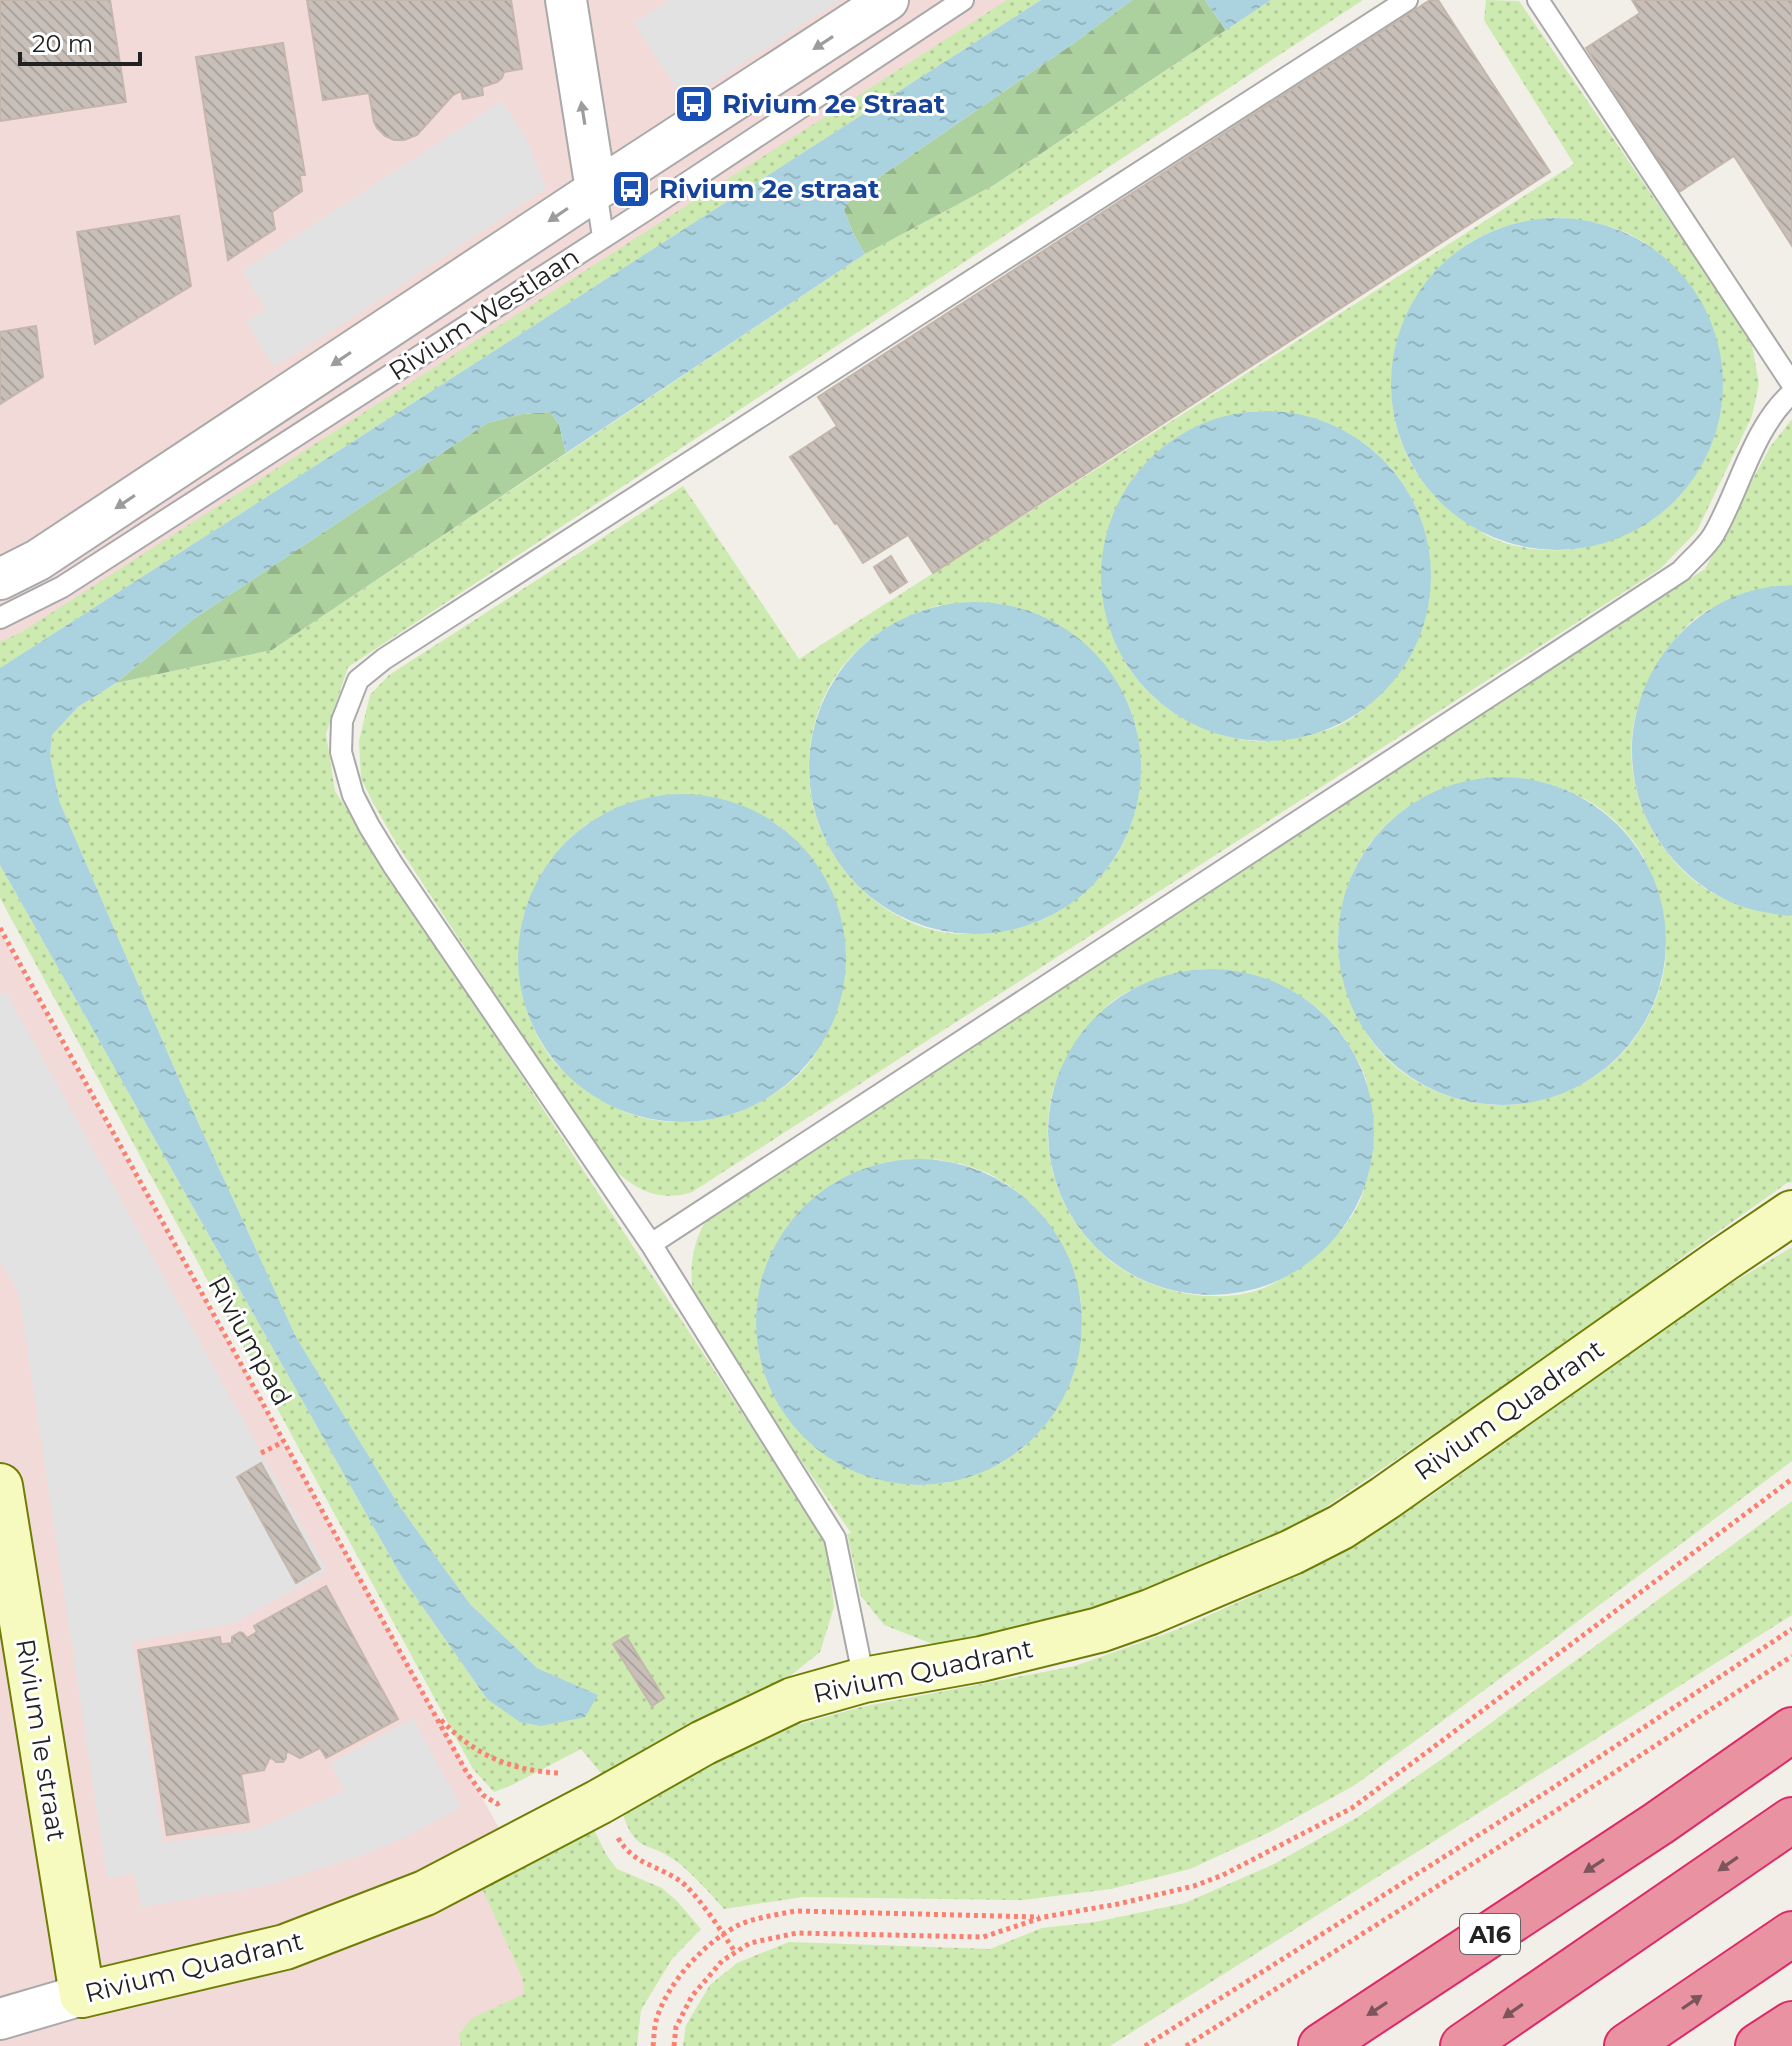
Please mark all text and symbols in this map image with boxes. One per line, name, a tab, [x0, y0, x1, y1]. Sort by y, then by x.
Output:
scale bar	[20, 16, 140, 66]
text: 20 m	[32, 29, 93, 58]
one-way arrow	[812, 35, 834, 49]
bus stop icon: Rivium 2e Straat	[673, 83, 715, 125]
place label: Rivium 2e Straat	[722, 88, 945, 120]
one-way arrow	[577, 100, 589, 125]
bus stop icon: Rivium 2e straat	[610, 168, 652, 210]
place label: Rivium 2e straat	[659, 173, 879, 205]
one-way arrow	[547, 207, 569, 221]
street label: Rivium Westlaan	[383, 241, 585, 387]
one-way arrow	[331, 351, 352, 366]
one-way arrow	[114, 495, 135, 510]
street label: Riviumpad	[201, 1271, 299, 1411]
street label: Rivium Quadrant	[1408, 1333, 1610, 1487]
street label: Rivium Quadrant	[810, 1632, 1036, 1710]
street label: Rivium 1e straat	[9, 1637, 73, 1843]
one-way arrow	[1717, 1856, 1738, 1871]
one-way arrow	[1583, 1858, 1604, 1873]
road number: A16	[1460, 1914, 1520, 1954]
street label: Rivium Quadrant	[82, 1924, 306, 2010]
one-way arrow	[1681, 1995, 1702, 2010]
one-way arrow	[1366, 2001, 1387, 2016]
one-way arrow	[1503, 2003, 1524, 2018]

